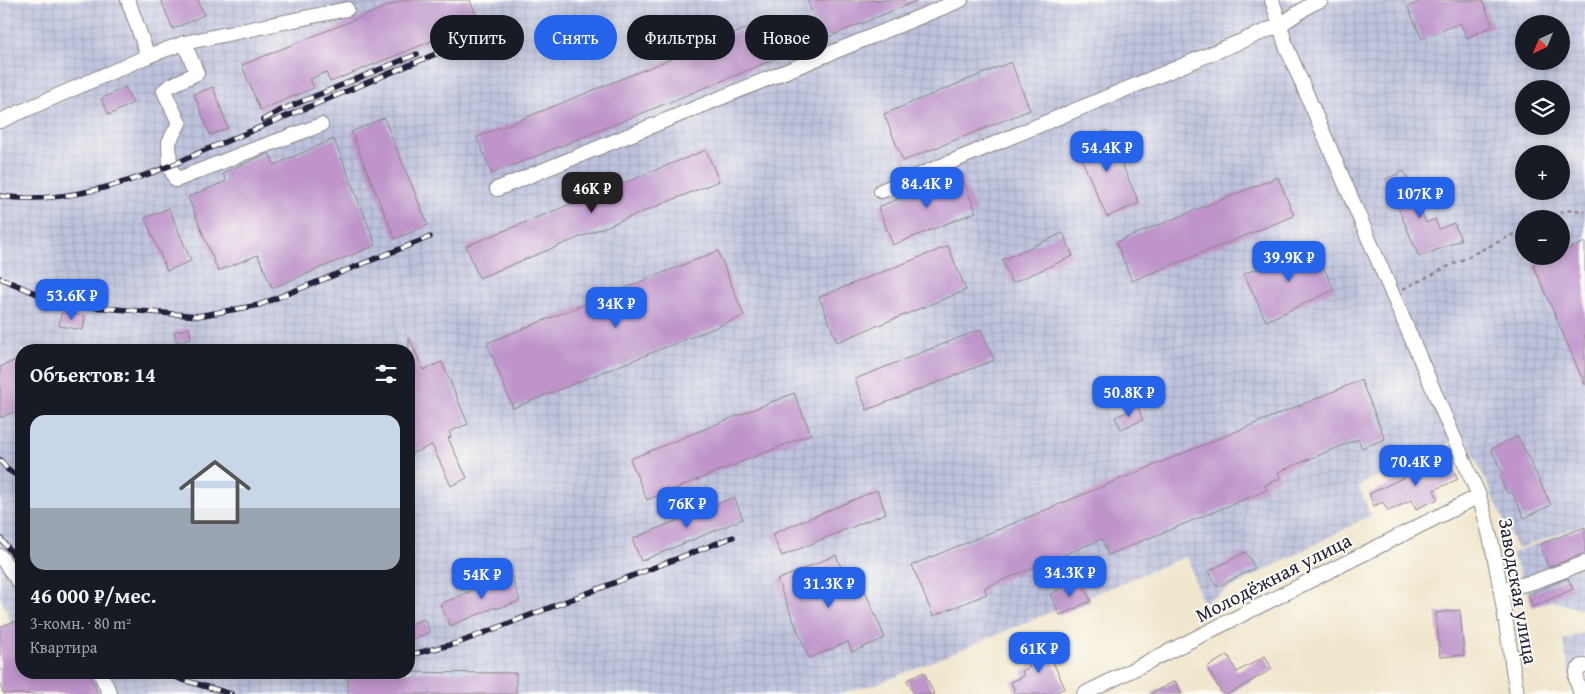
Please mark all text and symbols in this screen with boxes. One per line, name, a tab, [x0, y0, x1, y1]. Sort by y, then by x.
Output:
chip: Купить	[430, 15, 524, 60]
chip: Снять	[534, 15, 617, 60]
chip: Фильтры	[627, 15, 735, 60]
chip: Новое	[745, 15, 828, 60]
north arrow	[1515, 15, 1570, 70]
map controls	[1515, 15, 1570, 265]
button: layers	[1515, 80, 1570, 135]
pin: 54.4K ₽	[1061, 130, 1153, 173]
text: 54.4K ₽	[1081, 135, 1133, 159]
button: +	[1515, 145, 1570, 200]
pin: 84.4K ₽	[881, 166, 973, 209]
text: 84.4K ₽	[901, 171, 953, 195]
pin: 46K ₽	[557, 172, 627, 214]
text: 46K ₽	[573, 176, 611, 200]
pin: 107K ₽	[1379, 176, 1461, 219]
text: 107K ₽	[1397, 181, 1443, 205]
button: −	[1515, 210, 1570, 265]
pin: 39.9K ₽	[1243, 240, 1335, 283]
text: 39.9K ₽	[1263, 245, 1315, 269]
pin: 53.6K ₽	[26, 278, 118, 321]
text: 53.6K ₽	[46, 283, 98, 307]
pin: 34K ₽	[581, 286, 651, 329]
text: 34K ₽	[597, 291, 635, 315]
text: Объектов: 14	[30, 359, 156, 390]
icon: filters	[372, 360, 400, 388]
pin: 50.8K ₽	[1083, 376, 1175, 418]
text: 50.8K ₽	[1103, 380, 1155, 404]
pin: 70.4K ₽	[1370, 444, 1462, 487]
icon: home	[170, 447, 260, 537]
text: 70.4K ₽	[1390, 449, 1442, 473]
pin: 76K ₽	[652, 486, 722, 529]
text: 76K ₽	[668, 491, 706, 515]
street label: Заводская улица	[1492, 516, 1546, 667]
street label: Молодёжная улица	[1190, 525, 1356, 629]
pin: 34.3K ₽	[1024, 556, 1116, 598]
pin: 54K ₽	[447, 558, 517, 600]
text: 34.3K ₽	[1044, 560, 1096, 584]
text: 54K ₽	[463, 562, 501, 586]
pin: 31.3K ₽	[783, 566, 875, 609]
text: 31.3K ₽	[803, 571, 855, 595]
text: 46 000 ₽/мес.	[30, 580, 156, 611]
text: 3-комн. · 80 m²	[30, 611, 131, 635]
pin: 61K ₽	[1004, 632, 1074, 674]
text: Квартира	[30, 635, 97, 659]
text: 61K ₽	[1020, 636, 1058, 660]

